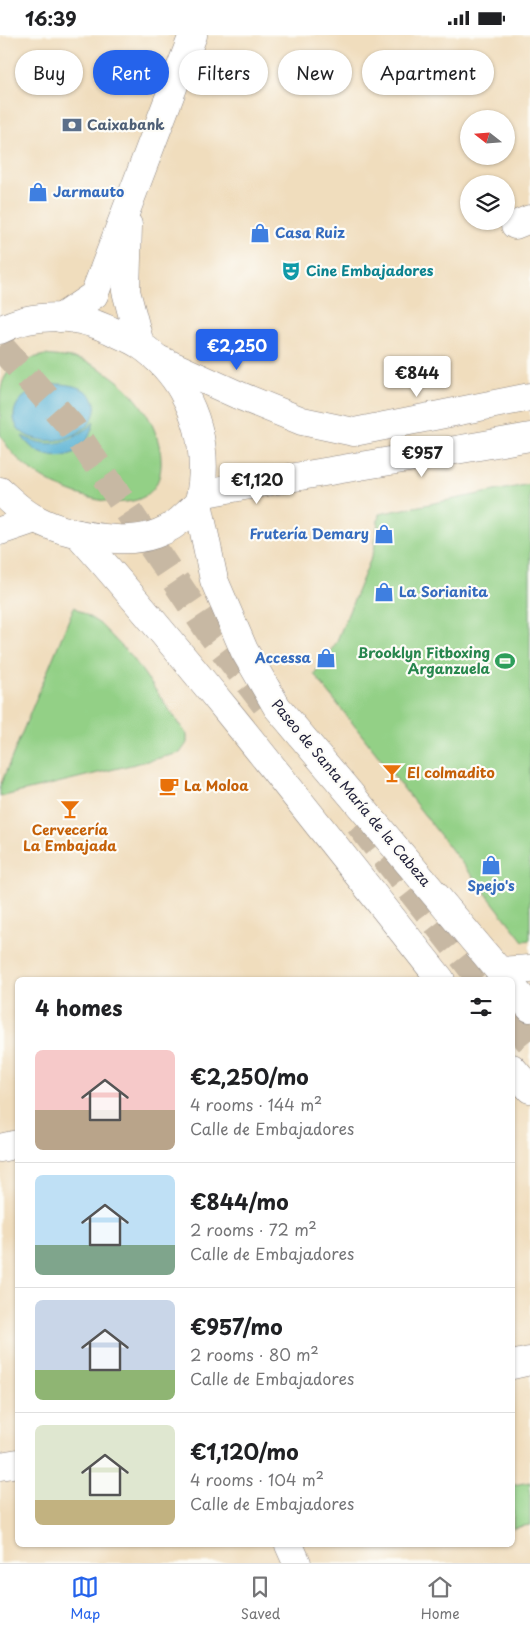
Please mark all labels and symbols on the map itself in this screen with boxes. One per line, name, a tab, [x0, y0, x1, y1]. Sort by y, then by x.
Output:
north arrow	[460, 110, 515, 165]
bank icon: Caixabank	[61, 114, 83, 136]
place label: Caixabank	[87, 114, 165, 135]
shop icon: Jarmauto	[27, 181, 49, 203]
place label: Jarmauto	[53, 181, 124, 202]
shop icon: Casa Ruiz	[249, 222, 271, 244]
place label: Casa Ruiz	[275, 222, 345, 243]
theatre icon: Cine Embajadores	[280, 260, 302, 282]
place label: Cine Embajadores	[306, 260, 434, 281]
pin: €2,250	[196, 329, 278, 371]
pin: €844	[387, 355, 447, 398]
pin: €957	[392, 435, 452, 478]
pin: €1,120	[216, 463, 298, 505]
place label: Frutería Demary	[250, 523, 369, 544]
shop icon: Frutería Demary	[373, 523, 395, 545]
shop icon: La Sorianita	[373, 581, 395, 603]
place label: La Sorianita	[399, 581, 488, 602]
place label: Brooklyn Fitboxing Arganzuela	[358, 642, 491, 679]
place label: Accessa	[254, 647, 312, 668]
shop icon: Accessa	[315, 647, 337, 669]
sports icon: Brooklyn Fitboxing Arganzuela	[494, 650, 516, 672]
street label: Paseo de Santa María de la Cabeza	[267, 694, 436, 891]
bar icon: El colmadito	[381, 762, 403, 784]
place label: El colmadito	[407, 762, 495, 783]
cafe icon: La Moloa	[158, 775, 180, 797]
place label: La Moloa	[184, 775, 249, 796]
bar icon: Cervecería La Embajada	[59, 798, 81, 820]
place label: Cervecería La Embajada	[23, 819, 117, 856]
shop icon: Spejo's	[480, 854, 502, 876]
place label: Spejo's	[467, 875, 515, 896]

